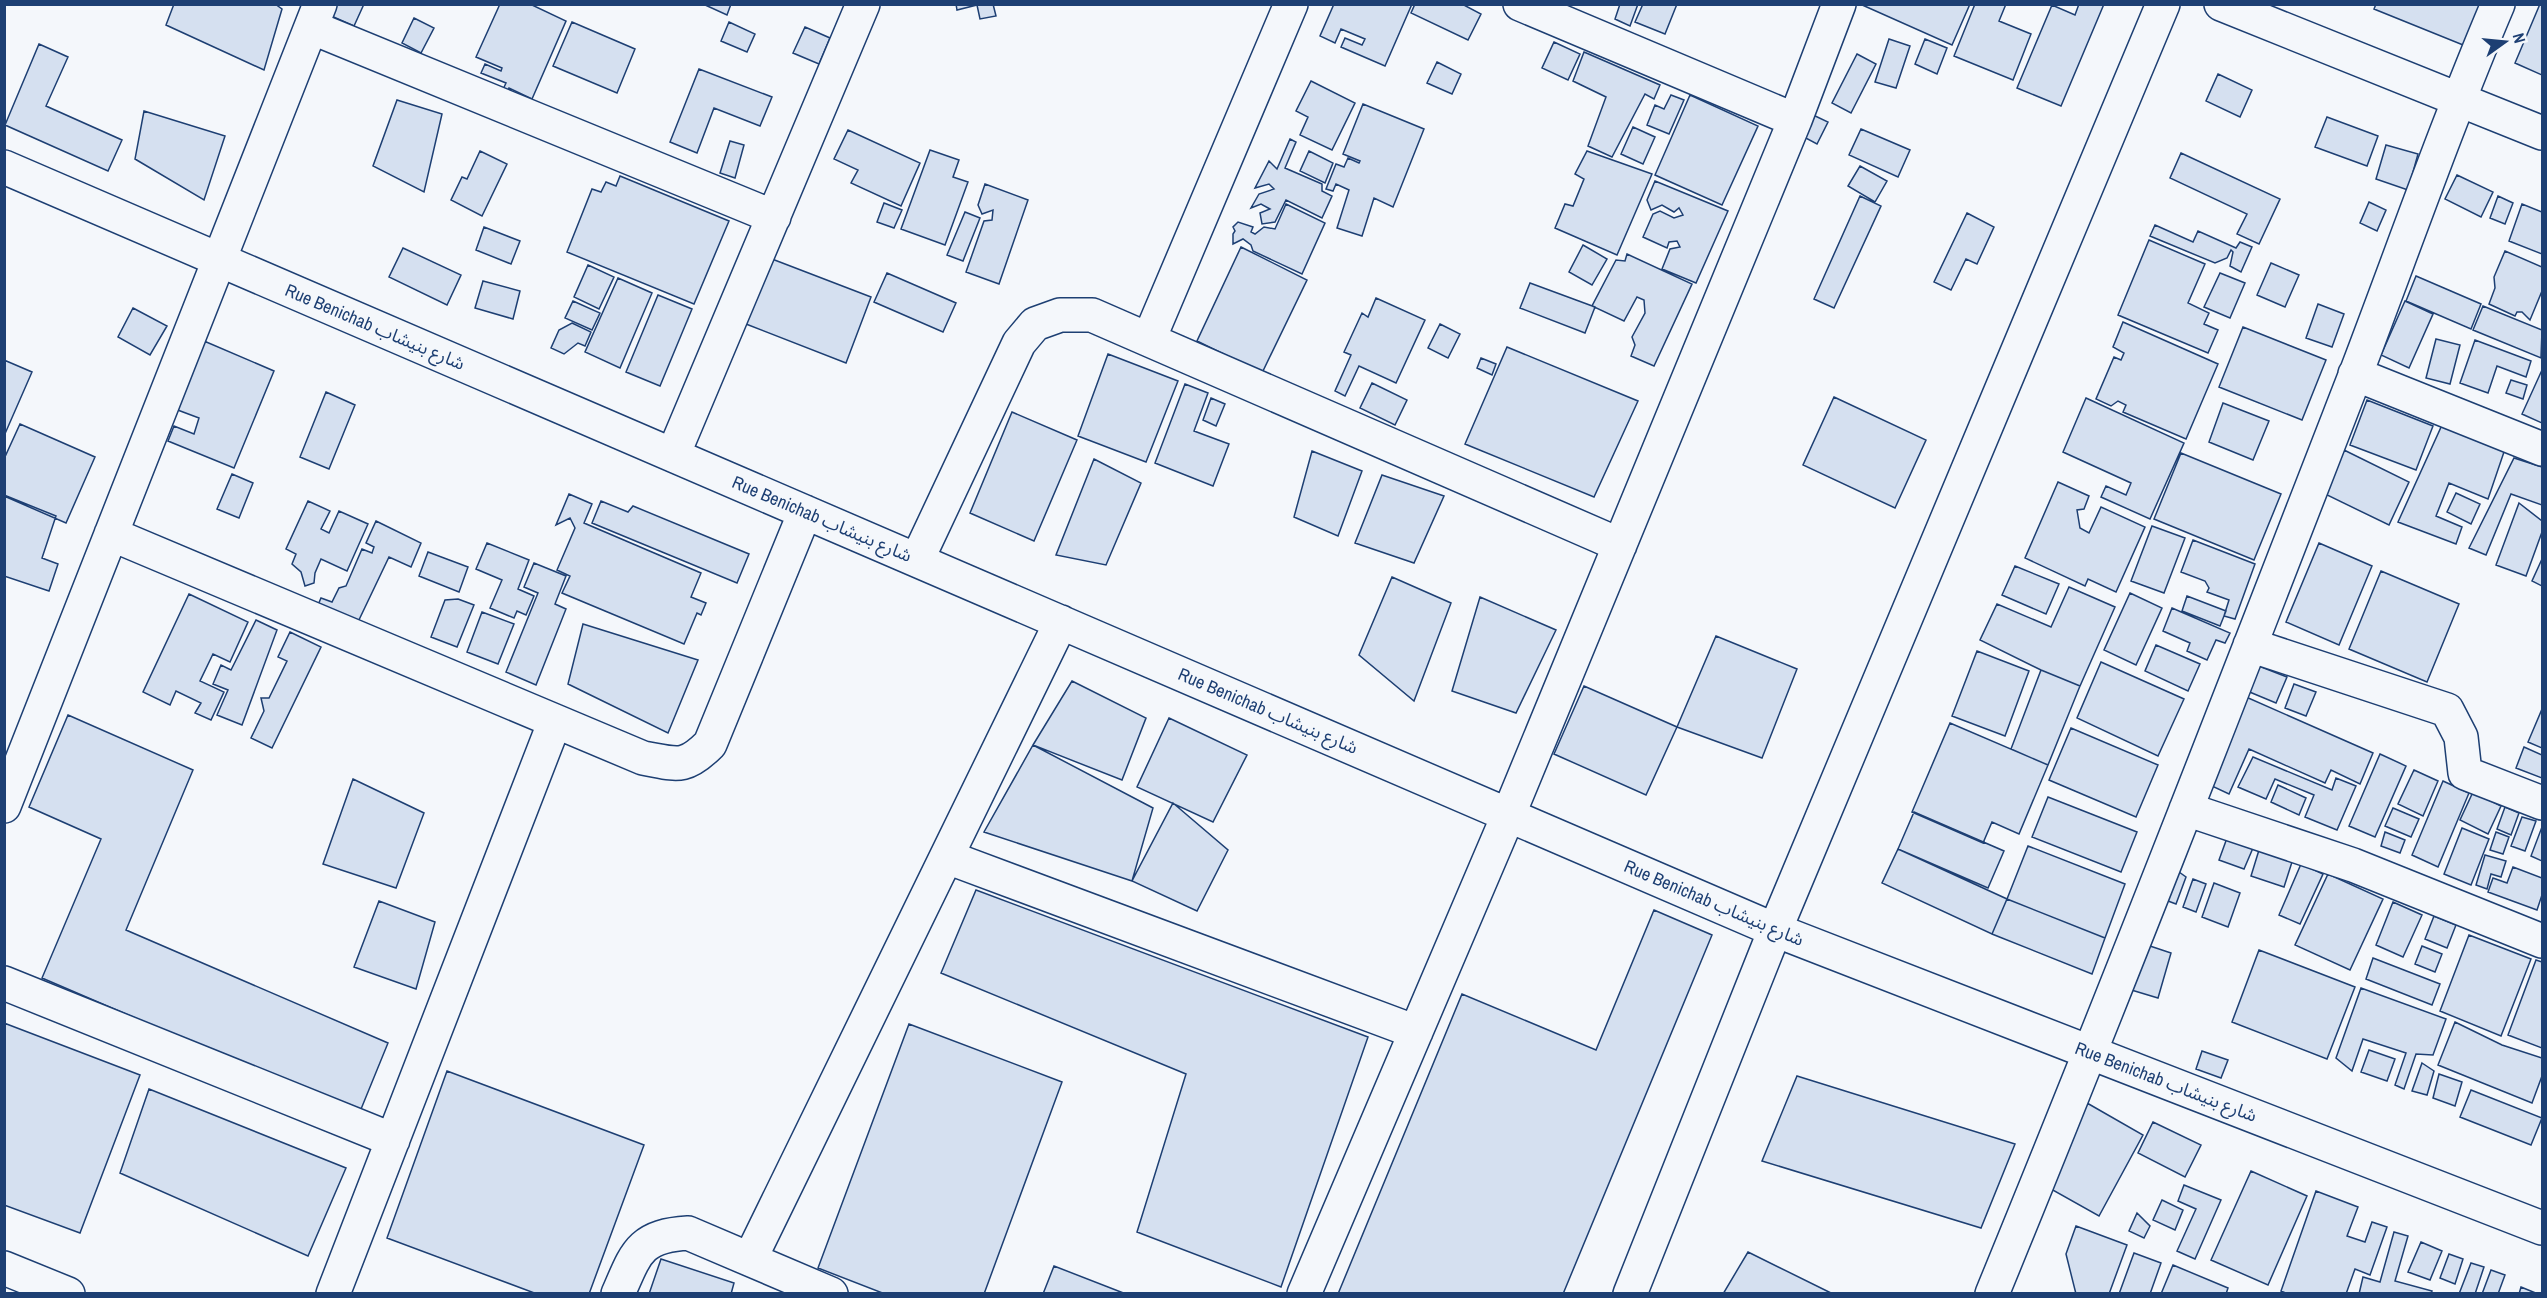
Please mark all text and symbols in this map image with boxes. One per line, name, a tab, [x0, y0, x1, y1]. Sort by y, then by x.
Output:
north arrow	[2475, 12, 2535, 72]
text: N	[2508, 31, 2531, 46]
street label: Rue Benichab شارع بنيشاب	[281, 277, 469, 378]
street label: Rue Benichab شارع بنيشاب	[728, 469, 916, 570]
street label: Rue Benichab شارع بنيشاب	[1174, 661, 1362, 762]
street label: Rue Benichab شارع بنيشاب	[1620, 853, 1808, 954]
street label: Rue Benichab شارع بنيشاب	[2071, 1035, 2261, 1130]

